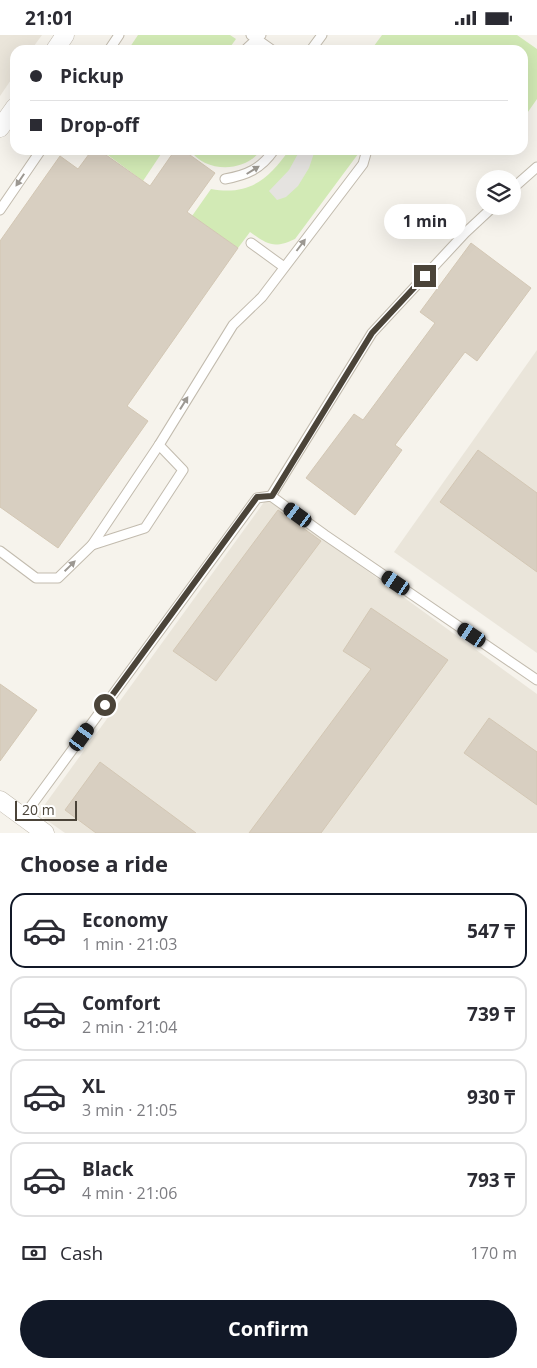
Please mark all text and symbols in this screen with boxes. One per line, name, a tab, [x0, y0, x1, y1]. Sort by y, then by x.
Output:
text: 21:01	[25, 5, 74, 31]
text: Pickup	[60, 63, 124, 89]
text: Drop-off	[60, 112, 139, 138]
one-way arrow	[246, 166, 260, 175]
map controls	[476, 170, 521, 215]
button: layers	[476, 170, 521, 215]
one-way arrow	[16, 173, 25, 187]
callout: 1 min	[384, 203, 466, 239]
text: 1 min	[403, 210, 447, 232]
one-way arrow	[296, 238, 306, 252]
route end	[414, 265, 436, 287]
one-way arrow	[180, 396, 189, 410]
car	[281, 500, 314, 530]
one-way arrow	[64, 560, 76, 572]
car	[379, 568, 412, 598]
car	[455, 620, 488, 650]
route start	[94, 694, 116, 716]
car	[67, 720, 96, 754]
scale bar	[15, 798, 78, 821]
text: 20 m	[22, 800, 55, 819]
text: Choose a ride	[20, 848, 168, 878]
text: Economy	[82, 907, 168, 933]
icon: car	[22, 908, 67, 953]
text: 547 ₸	[467, 918, 515, 944]
text: 1 min · 21:03	[82, 933, 177, 955]
text: Comfort	[82, 990, 161, 1016]
icon: car	[22, 991, 67, 1036]
text: 739 ₸	[467, 1001, 515, 1027]
text: 2 min · 21:04	[82, 1016, 177, 1038]
text: XL	[82, 1073, 105, 1099]
icon: car	[22, 1074, 67, 1119]
text: 930 ₸	[467, 1084, 515, 1110]
text: 3 min · 21:05	[82, 1099, 177, 1121]
text: Black	[82, 1156, 134, 1182]
icon: car	[22, 1157, 67, 1202]
text: 793 ₸	[467, 1167, 515, 1193]
text: 4 min · 21:06	[82, 1182, 177, 1204]
icon: cash	[20, 1239, 48, 1267]
text: Cash	[60, 1240, 103, 1266]
text: 170 m	[471, 1242, 517, 1264]
button: Confirm	[20, 1300, 517, 1358]

